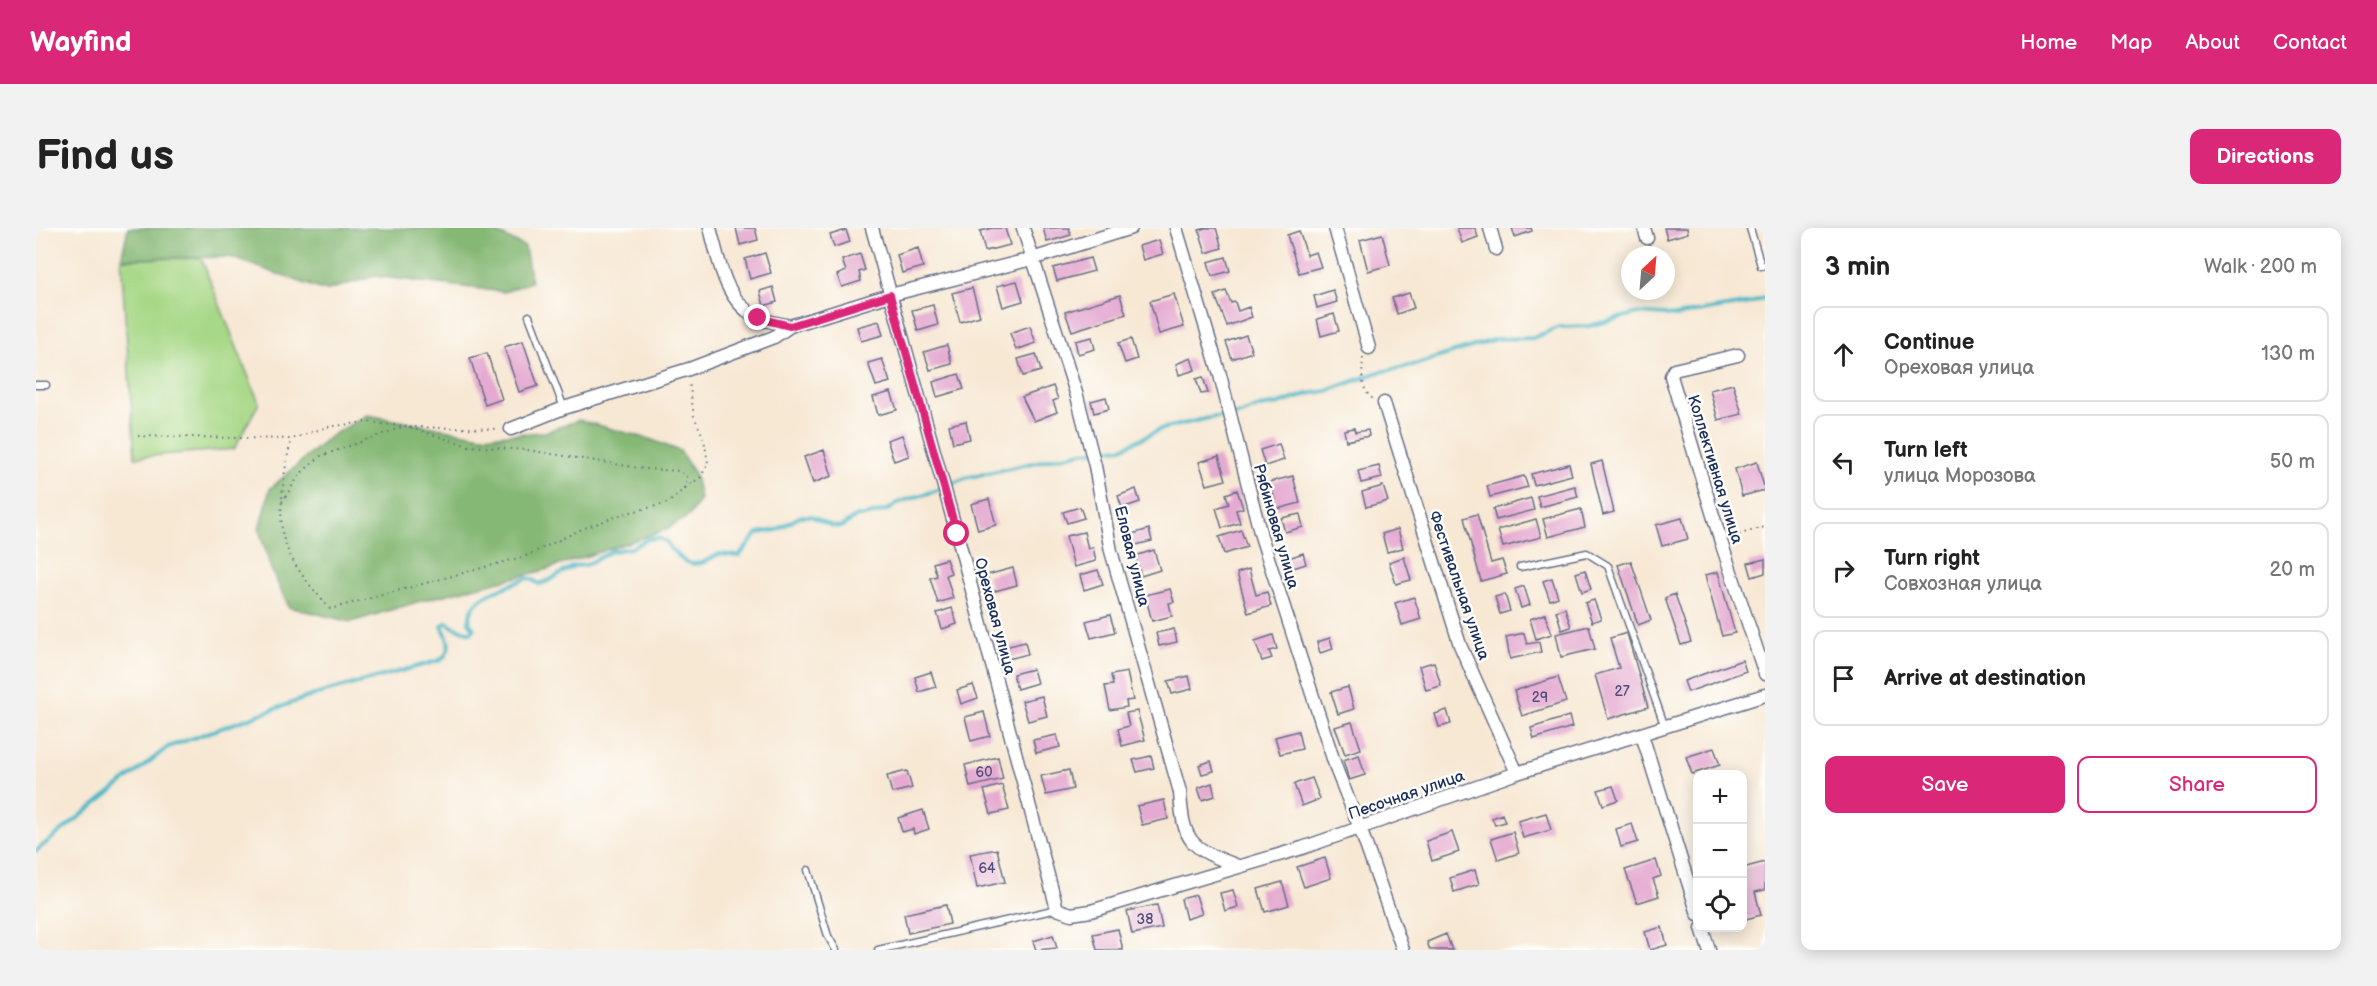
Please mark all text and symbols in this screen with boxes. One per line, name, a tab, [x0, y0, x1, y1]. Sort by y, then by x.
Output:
text: Wayfind	[30, 26, 131, 59]
text: Home	[2020, 30, 2077, 55]
text: Map	[2110, 30, 2152, 55]
text: About	[2185, 30, 2240, 55]
text: Contact	[2273, 30, 2347, 55]
button: Directions	[2190, 129, 2341, 184]
text: Find us	[36, 131, 174, 182]
north arrow	[1621, 246, 1675, 300]
text: 3 min	[1825, 252, 1890, 283]
text: Walk · 200 m	[2204, 255, 2317, 279]
route end	[744, 304, 770, 330]
text: Continue	[1884, 329, 1974, 356]
icon: ahead	[1827, 338, 1860, 371]
text: 130 m	[2261, 342, 2315, 366]
text: Ореховая улица	[1884, 356, 2034, 380]
street label: Коллективная улица	[1683, 393, 1746, 547]
text: Turn left	[1884, 437, 1968, 464]
icon: left	[1827, 446, 1860, 479]
text: 50 m	[2270, 450, 2315, 474]
street label: Рябиновая улица	[1249, 462, 1303, 592]
text: улица Морозова	[1884, 464, 2036, 488]
street label: Еловая улица	[1110, 504, 1153, 609]
street label: Фестивальная улица	[1424, 508, 1493, 663]
route start	[943, 520, 969, 546]
text: Turn right	[1884, 545, 1980, 572]
icon: right	[1827, 554, 1860, 587]
street label: Ореховая улица	[970, 556, 1019, 677]
text: 20 m	[2270, 558, 2315, 582]
text: Совхозная улица	[1884, 572, 2042, 596]
icon: arrive	[1827, 662, 1860, 695]
text: Arrive at destination	[1884, 665, 2086, 692]
house number: 27	[1614, 683, 1630, 700]
house number: 29	[1532, 689, 1548, 706]
button: Save	[1825, 756, 2065, 813]
button: Share	[2077, 756, 2317, 813]
house number: 60	[976, 764, 992, 781]
street label: Песочная улица	[1346, 767, 1467, 824]
map controls	[1693, 770, 1747, 932]
button: +	[1693, 770, 1747, 824]
button: −	[1693, 824, 1747, 878]
house number: 64	[978, 860, 996, 877]
button: locate	[1693, 878, 1747, 932]
house number: 38	[1137, 911, 1153, 928]

